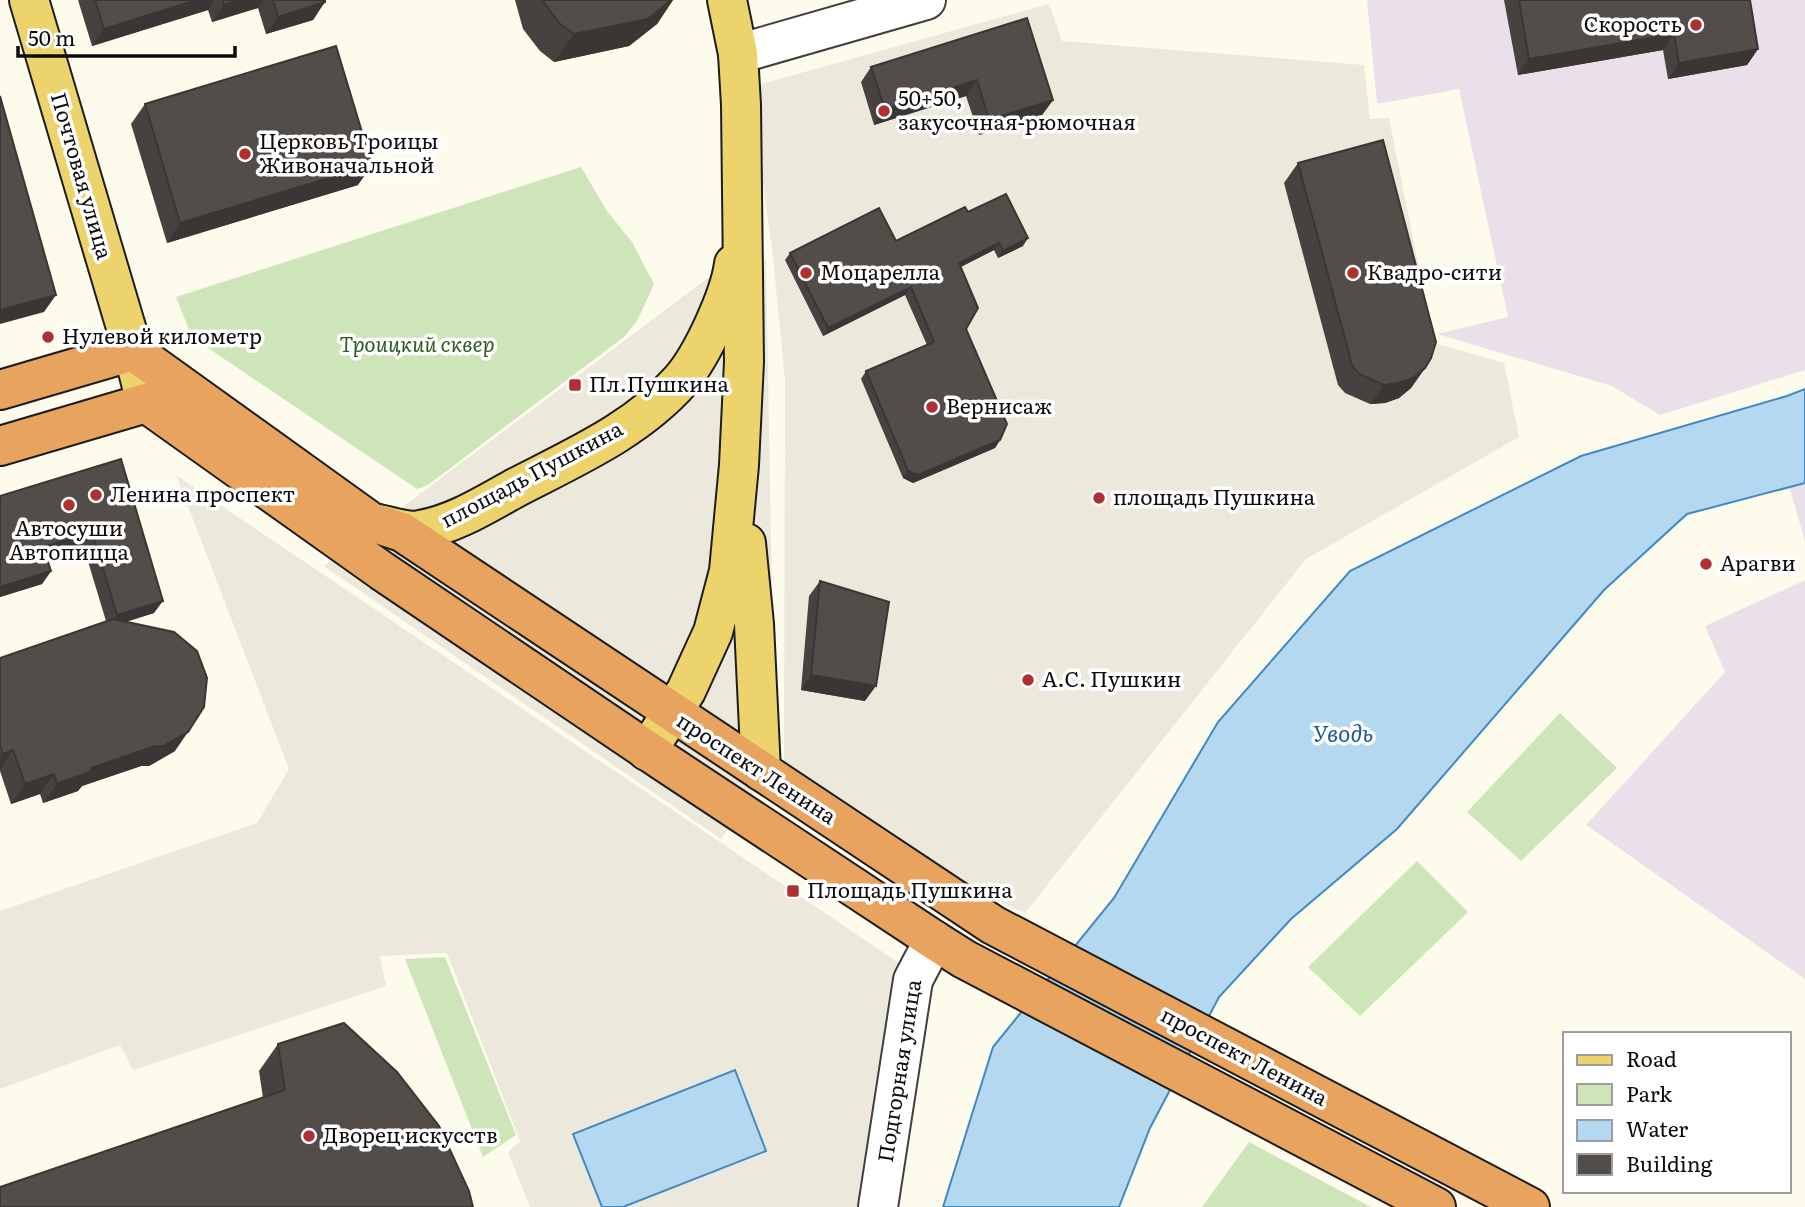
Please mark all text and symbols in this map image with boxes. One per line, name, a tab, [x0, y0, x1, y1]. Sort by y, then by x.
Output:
place label: Скорость	[1584, 7, 1682, 38]
scale bar	[18, 14, 234, 58]
marker: Скорость	[1688, 17, 1704, 33]
text: 50 m	[28, 21, 75, 52]
place label: 50+50, закусочная-рюмочная	[898, 81, 1136, 136]
street label: Почтовая улица	[45, 88, 122, 263]
marker: 50+50, закусочная-рюмочная	[876, 103, 892, 119]
place label: Церковь Троицы Живоначальной	[259, 124, 439, 179]
marker: Церковь Троицы Живоначальной	[237, 146, 253, 162]
place label: Моцарелла	[820, 255, 941, 286]
place label: Квадро-сити	[1367, 255, 1502, 286]
marker: Моцарелла	[798, 265, 814, 281]
marker: Квадро-сити	[1345, 265, 1361, 281]
place label: Нулевой километр	[62, 319, 262, 350]
park label: Троицкий сквер	[339, 327, 495, 358]
marker: Нулевой километр	[40, 329, 56, 345]
place label: Пл.Пушкина	[589, 367, 730, 398]
marker: Пл.Пушкина	[567, 377, 583, 393]
place label: Вернисаж	[946, 389, 1052, 420]
marker: Вернисаж	[924, 399, 940, 415]
street label: площадь Пушкина	[434, 411, 628, 534]
place label: Ленина проспект	[110, 477, 295, 508]
place label: площадь Пушкина	[1113, 480, 1316, 511]
marker: Ленина проспект	[88, 487, 104, 503]
marker: площадь Пушкина	[1091, 490, 1107, 506]
marker: Автосуши Автопицца	[61, 497, 77, 513]
place label: Автосуши Автопицца	[9, 511, 130, 566]
place label: Арагви	[1720, 546, 1796, 577]
marker: Арагви	[1698, 556, 1714, 572]
place label: А.C. Пушкин	[1042, 662, 1181, 693]
marker: А.C. Пушкин	[1020, 672, 1036, 688]
street label: проспект Ленина	[671, 704, 844, 831]
water label: Уводь	[1313, 715, 1373, 749]
place label: Площадь Пушкина	[807, 873, 1013, 904]
marker: Площадь Пушкина	[785, 883, 801, 899]
street label: Подгорная улица	[868, 976, 927, 1164]
street label: проспект Ленина	[1156, 998, 1335, 1112]
legend	[1563, 1032, 1791, 1193]
text: Road	[1626, 1042, 1677, 1073]
text: Park	[1626, 1077, 1672, 1108]
text: Water	[1626, 1112, 1688, 1143]
place label: Дворец искусств	[323, 1118, 498, 1149]
marker: Дворец искусств	[301, 1128, 317, 1144]
text: Building	[1626, 1147, 1713, 1178]

